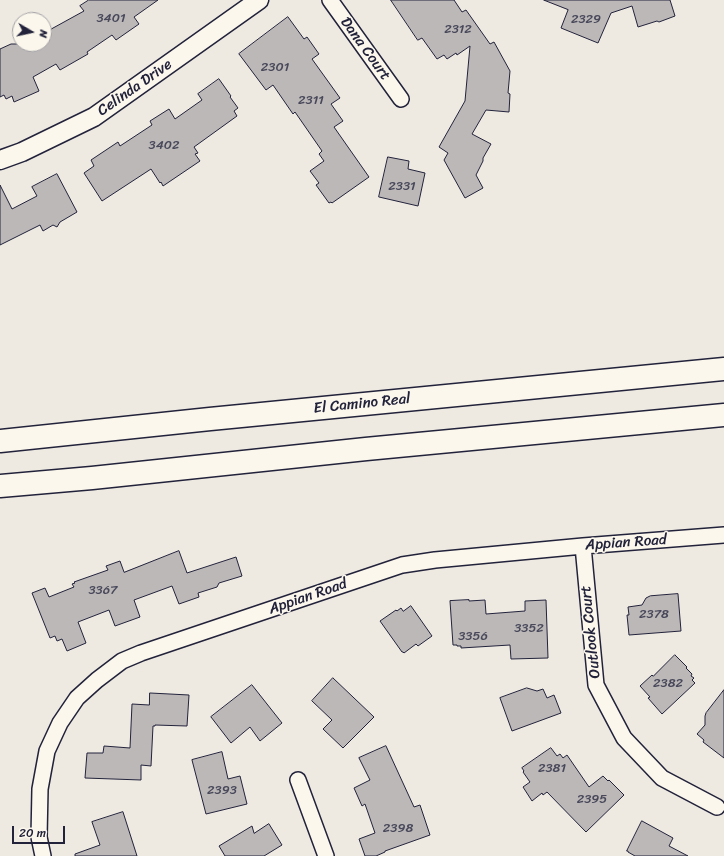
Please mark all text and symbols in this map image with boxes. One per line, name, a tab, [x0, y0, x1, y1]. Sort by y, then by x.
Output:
house number: 3401	[96, 11, 126, 27]
north arrow	[12, 12, 52, 52]
house number: 2329	[571, 12, 601, 28]
street label: Dana Court	[336, 14, 394, 84]
house number: 2312	[444, 22, 472, 38]
text: N	[33, 29, 53, 39]
street label: Celinda Drive	[94, 56, 176, 120]
house number: 2301	[261, 60, 289, 76]
house number: 2311	[298, 93, 324, 109]
house number: 3402	[149, 138, 179, 154]
house number: 2331	[388, 179, 416, 195]
street label: El Camino Real	[313, 390, 411, 418]
street label: Appian Road	[585, 531, 667, 555]
street label: Appian Road	[267, 575, 349, 619]
house number: 3367	[88, 583, 118, 599]
street label: Outlook Court	[577, 585, 605, 679]
house number: 2378	[639, 607, 669, 623]
house number: 3352	[514, 621, 544, 637]
house number: 3356	[458, 629, 488, 645]
house number: 2382	[653, 676, 683, 692]
house number: 2381	[538, 761, 566, 777]
house number: 2393	[207, 783, 237, 799]
house number: 2395	[577, 792, 607, 808]
scale bar	[14, 818, 67, 844]
house number: 2398	[383, 821, 413, 837]
text: 20 m	[19, 822, 46, 844]

